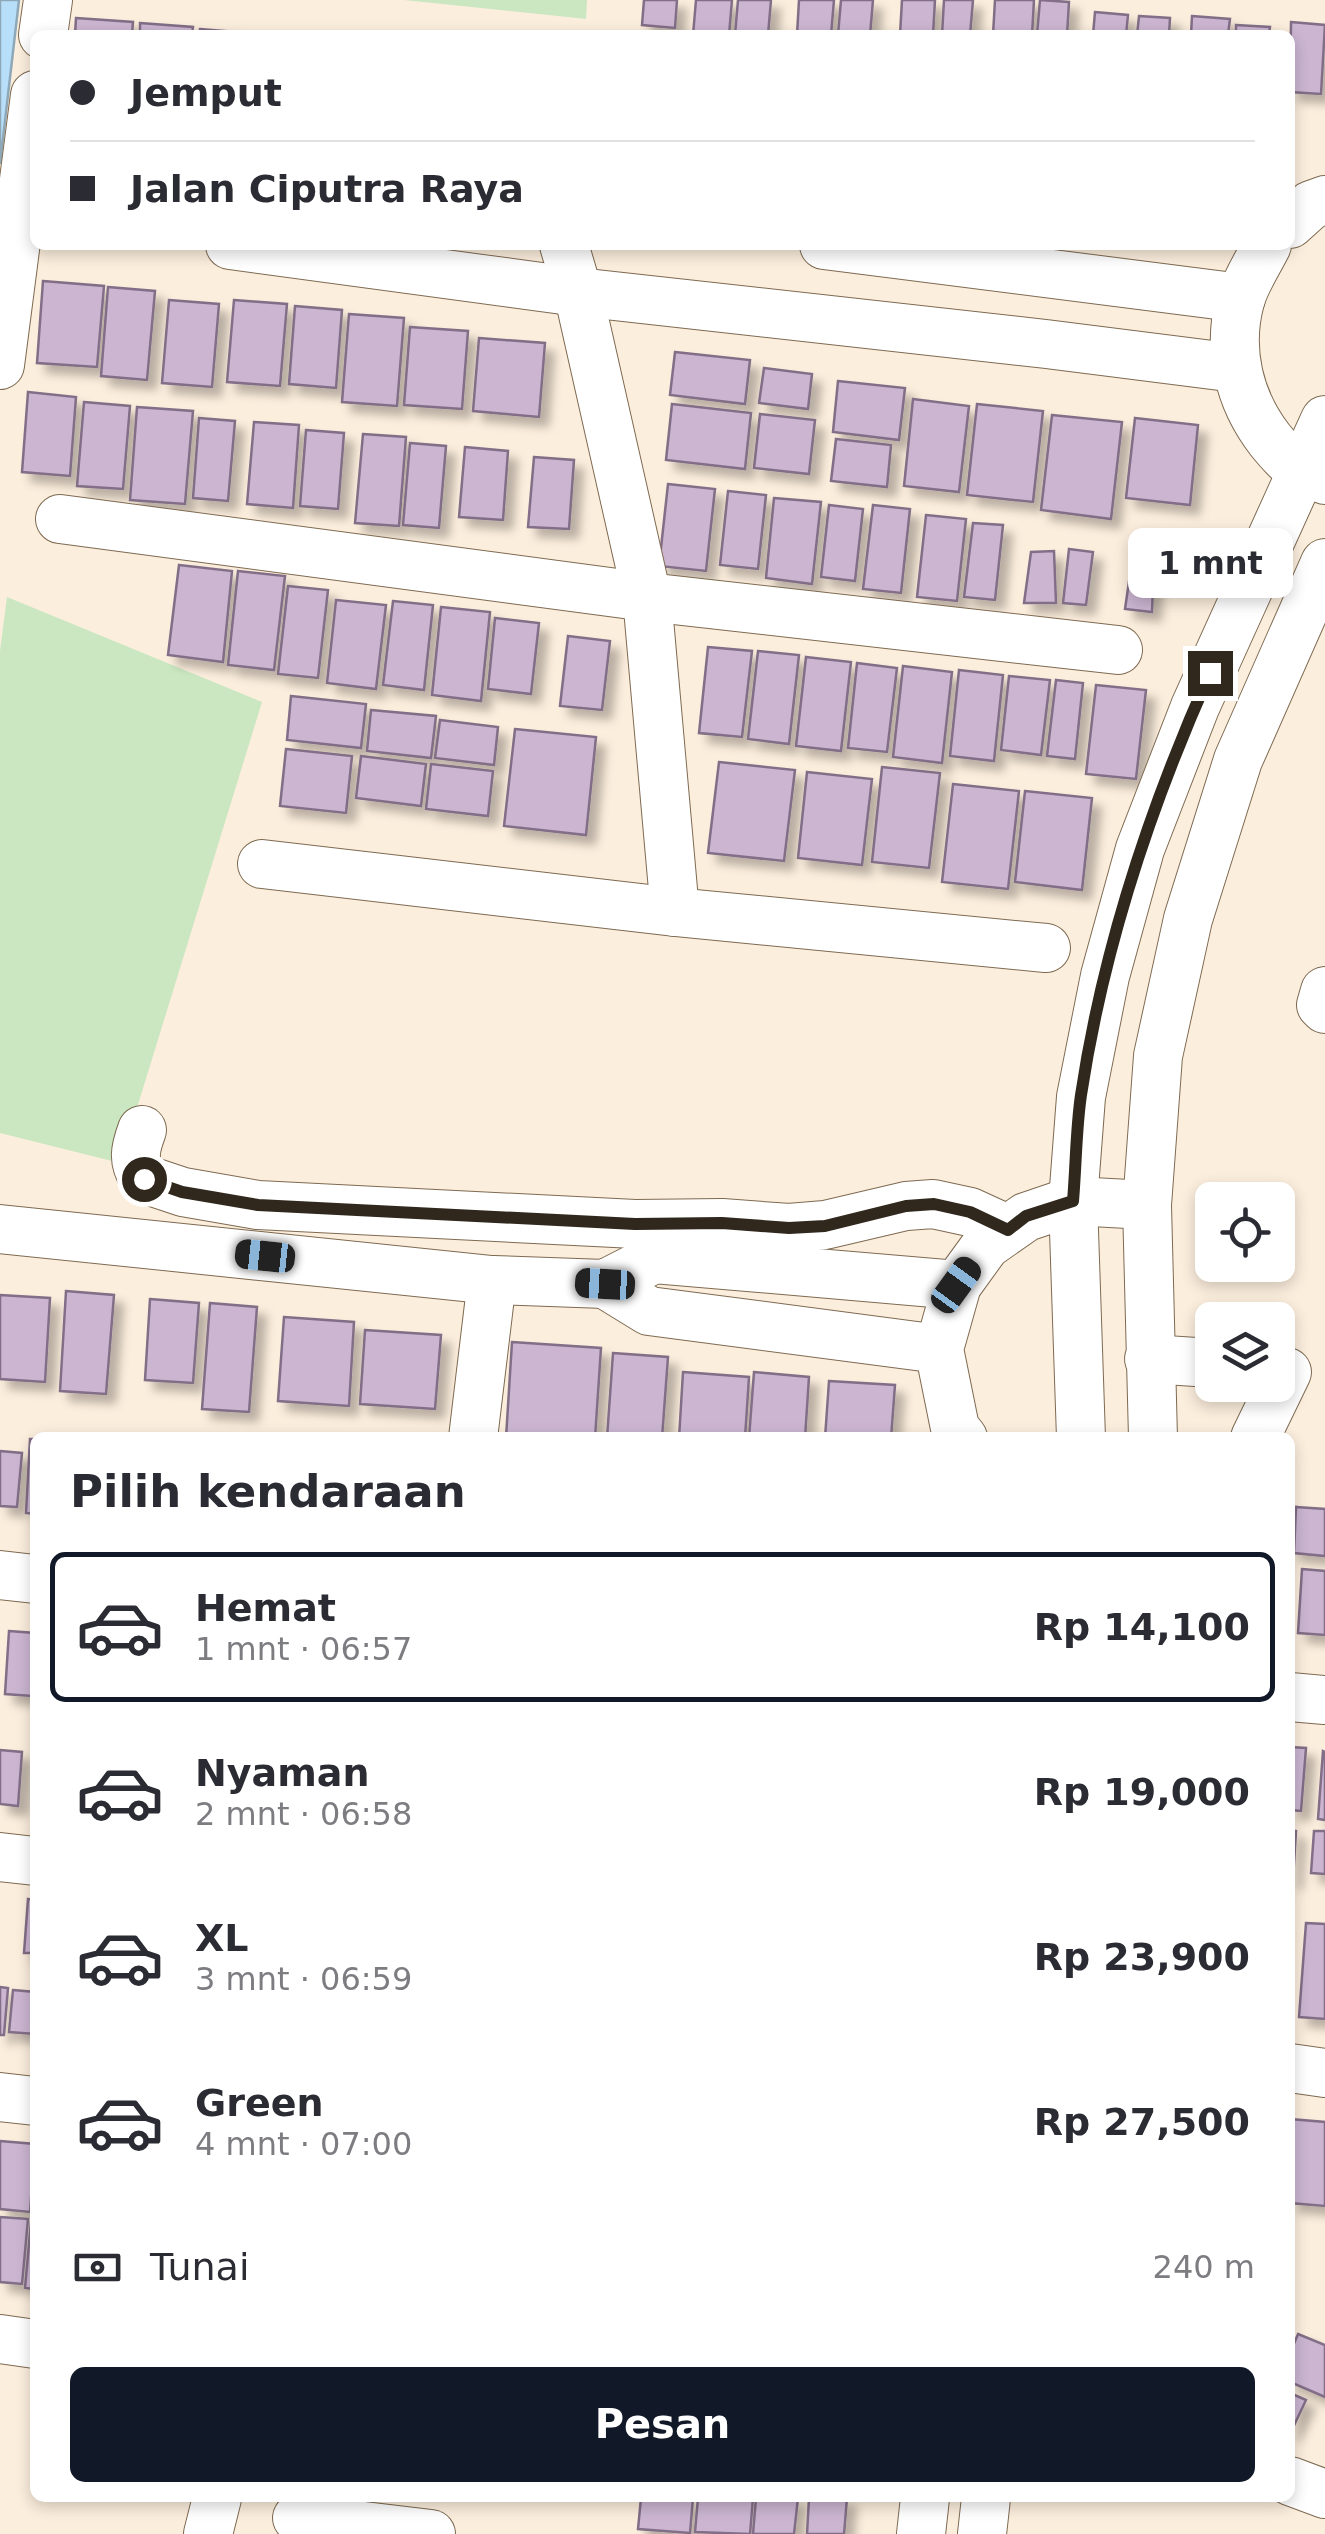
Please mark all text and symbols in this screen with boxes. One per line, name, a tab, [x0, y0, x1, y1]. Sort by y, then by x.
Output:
text: Jemput	[130, 71, 282, 115]
text: Jalan Ciputra Raya	[130, 167, 524, 211]
callout: 1 mnt	[1128, 528, 1292, 598]
text: 1 mnt	[1158, 544, 1263, 582]
route end	[1188, 651, 1233, 696]
route start	[122, 1157, 167, 1202]
map controls	[1195, 1182, 1295, 1402]
button: locate	[1195, 1182, 1295, 1282]
car	[234, 1238, 296, 1274]
car	[926, 1252, 986, 1318]
car	[574, 1267, 636, 1301]
button: layers	[1195, 1302, 1295, 1402]
text: Pilih kendaraan	[70, 1465, 466, 1518]
icon: car	[75, 1582, 165, 1672]
text: Hemat	[195, 1586, 336, 1630]
text: Rp 14,100	[1034, 1605, 1250, 1649]
text: 1 mnt · 06:57	[195, 1630, 412, 1668]
icon: car	[75, 1747, 165, 1837]
text: Nyaman	[195, 1751, 370, 1795]
text: Rp 19,000	[1034, 1770, 1250, 1814]
text: 2 mnt · 06:58	[195, 1795, 412, 1833]
icon: car	[75, 1912, 165, 2002]
text: XL	[195, 1916, 249, 1960]
text: Rp 23,900	[1034, 1935, 1250, 1979]
text: 3 mnt · 06:59	[195, 1960, 412, 1998]
icon: car	[75, 2077, 165, 2167]
text: Green	[195, 2081, 324, 2125]
text: Rp 27,500	[1034, 2100, 1250, 2144]
text: 4 mnt · 07:00	[195, 2125, 412, 2163]
icon: cash	[70, 2240, 125, 2295]
text: Tunai	[150, 2245, 249, 2289]
text: 240 m	[1153, 2248, 1255, 2286]
button: Pesan	[70, 2367, 1255, 2482]

